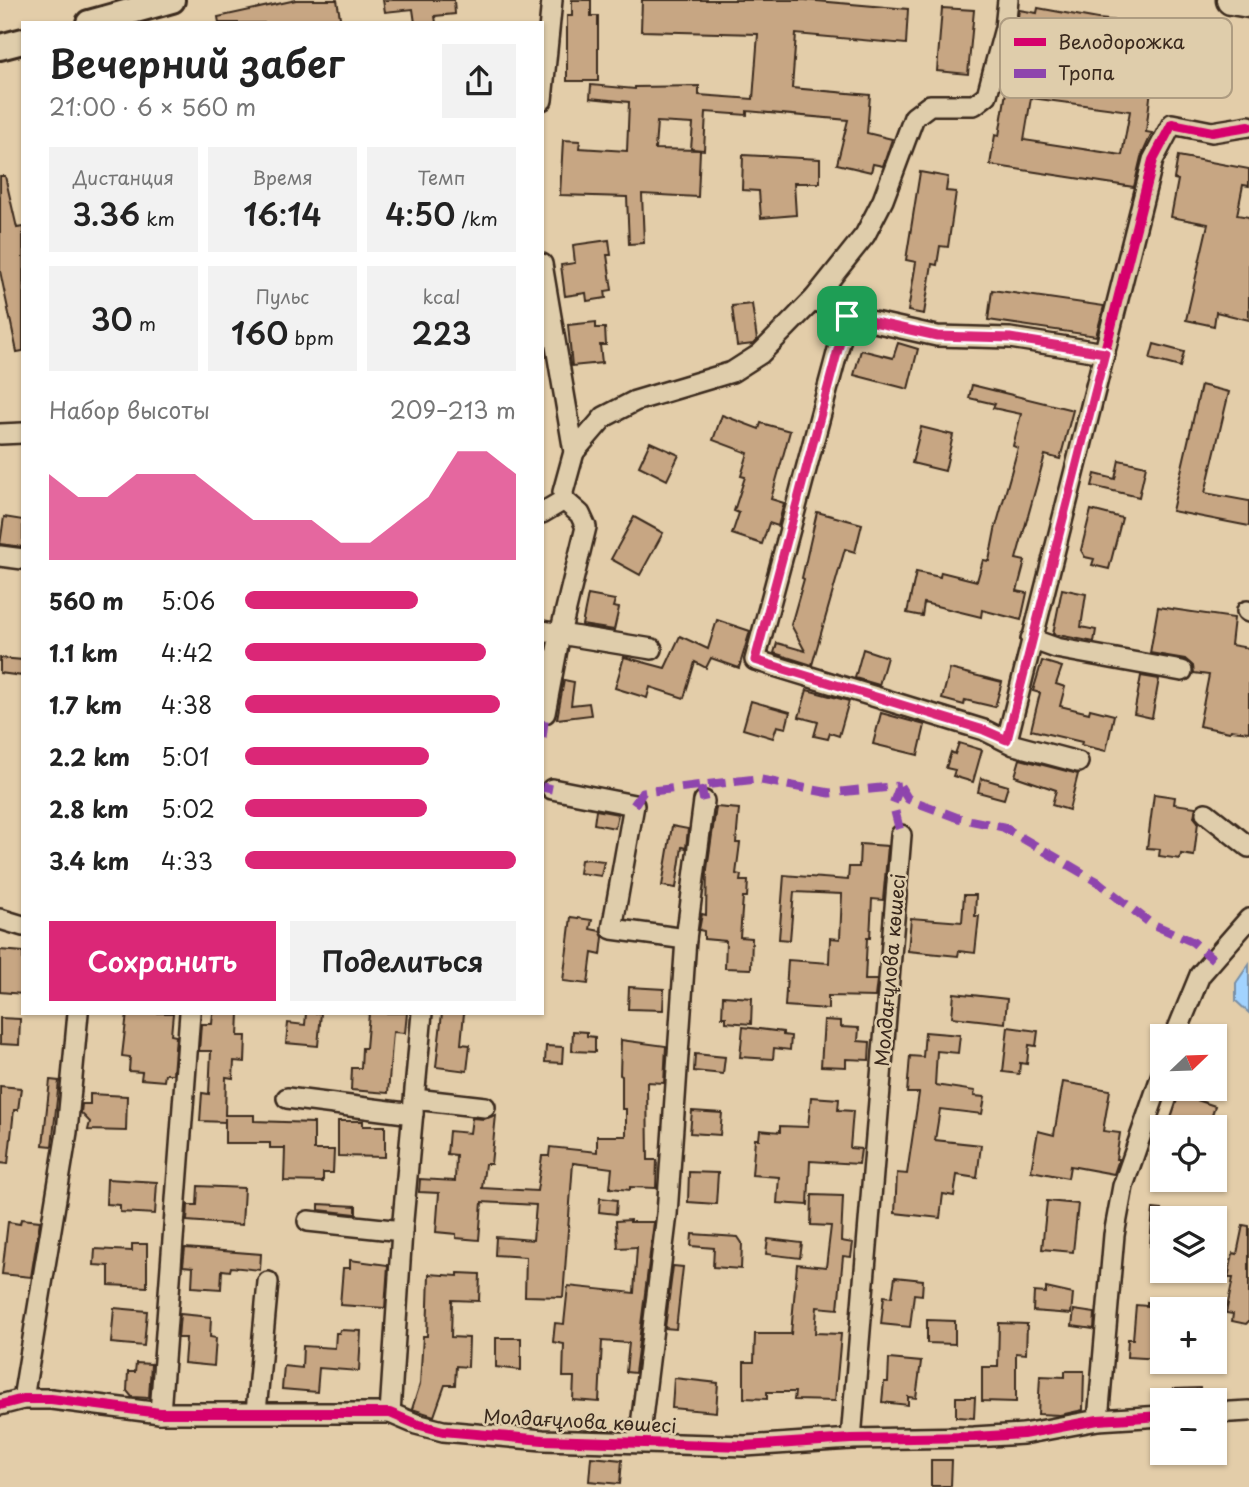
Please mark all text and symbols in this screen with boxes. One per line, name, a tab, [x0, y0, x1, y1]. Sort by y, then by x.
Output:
legend	[1000, 18, 1232, 98]
text: Велодорожка	[1058, 27, 1185, 55]
text: Вечерний забег	[49, 34, 345, 91]
button: share	[442, 44, 516, 118]
text: Тропа	[1058, 58, 1115, 86]
text: 21:00 · 6 × 560 m	[49, 89, 256, 124]
text: Дистанция	[73, 163, 174, 191]
text: Время	[252, 163, 313, 191]
text: Темп	[417, 163, 466, 191]
text: 3.36	[72, 191, 140, 236]
text: 16:14	[243, 191, 322, 236]
text: 4:50	[385, 191, 455, 236]
text: km	[140, 204, 175, 232]
text: /km	[455, 204, 498, 232]
text: Пульс	[256, 282, 309, 310]
text: kcal	[423, 282, 460, 310]
pin	[817, 286, 877, 346]
text: 30	[91, 296, 133, 341]
icon: arrive	[828, 297, 866, 335]
text: m	[133, 309, 156, 337]
text: 160	[231, 310, 288, 355]
text: 223	[411, 310, 472, 355]
text: bpm	[288, 323, 334, 351]
text: Набор высоты	[49, 392, 210, 427]
text: 209–213 m	[390, 392, 516, 427]
text: 560 m	[49, 583, 124, 618]
text: 5:06	[161, 583, 215, 618]
text: 1.1 km	[49, 635, 118, 670]
text: 4:42	[161, 635, 213, 670]
text: 1.7 km	[49, 687, 122, 722]
text: 4:38	[161, 687, 212, 722]
text: 2.2 km	[49, 739, 130, 774]
text: 5:01	[161, 739, 209, 774]
text: 2.8 km	[49, 791, 129, 826]
text: 5:02	[161, 791, 215, 826]
text: 3.4 km	[49, 843, 129, 878]
text: 4:33	[161, 843, 213, 878]
street label: Молдағұлова көшесі	[867, 872, 911, 1068]
button: Сохранить	[49, 921, 276, 1001]
button: Поделиться	[290, 921, 516, 1001]
north arrow	[1150, 1024, 1227, 1101]
map controls	[1150, 1024, 1227, 1465]
button: locate	[1150, 1115, 1227, 1192]
button: layers	[1150, 1206, 1227, 1283]
button: +	[1150, 1297, 1227, 1374]
button: −	[1150, 1388, 1227, 1465]
street label: Молдағұлова көшесі	[483, 1401, 677, 1439]

